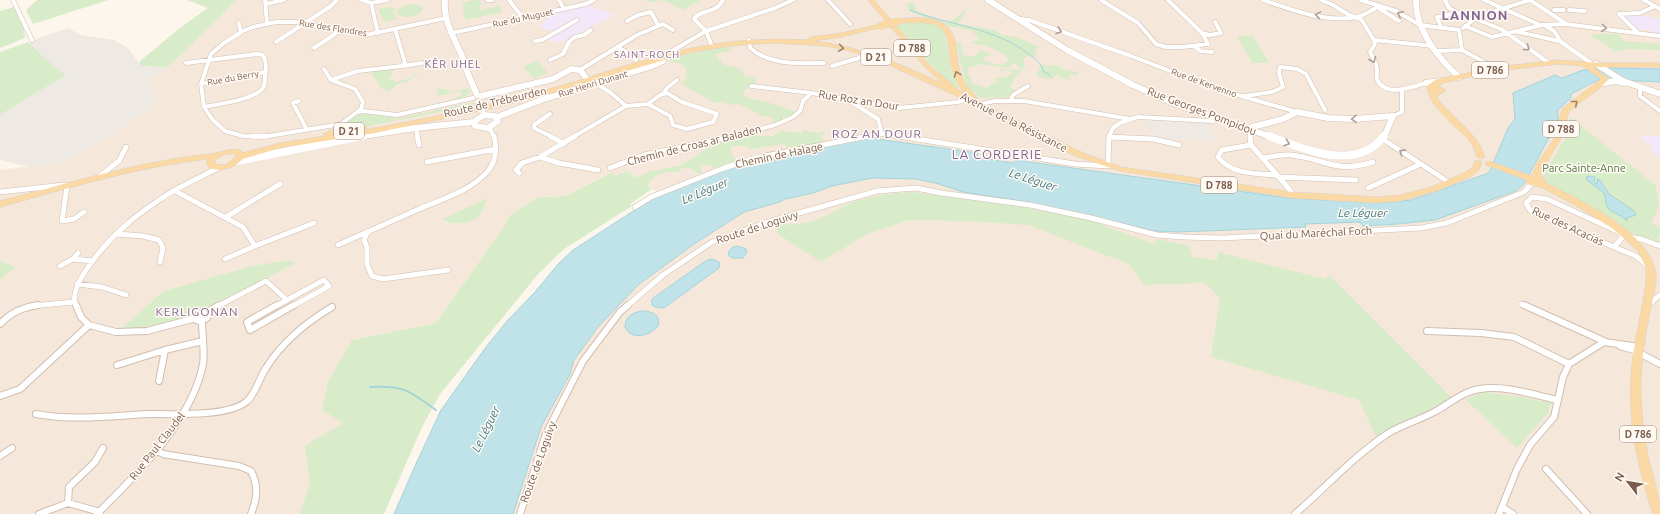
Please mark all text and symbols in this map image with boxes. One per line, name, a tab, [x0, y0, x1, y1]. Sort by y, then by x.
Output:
street label: Rue du Muguet	[492, 7, 555, 29]
district label: LANNION	[1442, 8, 1508, 22]
one-way arrow	[1315, 11, 1321, 20]
one-way arrow	[1397, 11, 1404, 19]
street label: Rue des Flandres	[298, 18, 368, 38]
one-way arrow	[1601, 23, 1607, 32]
one-way arrow	[1055, 26, 1062, 34]
road number: D 788	[894, 40, 930, 56]
one-way arrow	[838, 43, 844, 52]
one-way arrow	[1523, 43, 1530, 51]
district label: SAINT-ROCH	[614, 49, 680, 60]
road number: D 21	[861, 49, 891, 65]
one-way arrow	[1369, 56, 1377, 63]
district label: KÊR UHEL	[424, 57, 482, 70]
road number: D 786	[1472, 62, 1508, 78]
street label: Rue de Kervenno	[1170, 67, 1238, 99]
street label: Rue du Berry	[206, 68, 260, 87]
street label: Rue Henri Dunant	[557, 69, 629, 99]
one-way arrow	[953, 71, 961, 78]
street label: Route de Trébeurden	[442, 84, 548, 120]
street label: Rue Georges Pompidou	[1146, 85, 1258, 137]
street label: Rue Roz an Dour	[818, 88, 901, 112]
street label: Avenue de la Résistance	[959, 90, 1069, 154]
one-way arrow	[1571, 101, 1578, 108]
one-way arrow	[1351, 114, 1357, 123]
road number: D 788	[1543, 121, 1579, 137]
road number: D 21	[334, 123, 364, 139]
street label: Chemin de Croas ar Baladen	[626, 123, 762, 167]
district label: ROZ AN DOUR	[832, 127, 922, 140]
one-way arrow	[1284, 138, 1291, 146]
street label: Chemin de Halage	[734, 140, 824, 170]
district label: LA CORDERIE	[952, 147, 1042, 161]
one-way arrow	[1400, 150, 1407, 157]
park label: Parc Sainte-Anne	[1542, 162, 1626, 174]
water label: Le Léguer	[1008, 166, 1059, 193]
water label: Le Léguer	[680, 175, 730, 206]
road number: D 788	[1201, 177, 1237, 193]
street label: Rue des Acacias	[1530, 204, 1606, 248]
water label: Le Léguer	[1338, 206, 1388, 219]
street label: Route de Loguivy	[714, 208, 800, 246]
street label: Quai du Maréchal Foch	[1260, 224, 1372, 242]
district label: KERLIGONAN	[156, 305, 238, 318]
water label: Le Léguer	[469, 403, 502, 454]
street label: Rue Paul Claudel	[127, 410, 187, 482]
street label: Route de Loguivy	[518, 419, 559, 504]
road number: D 786	[1620, 426, 1656, 442]
north arrow	[1608, 462, 1648, 502]
text: N	[1612, 470, 1627, 483]

